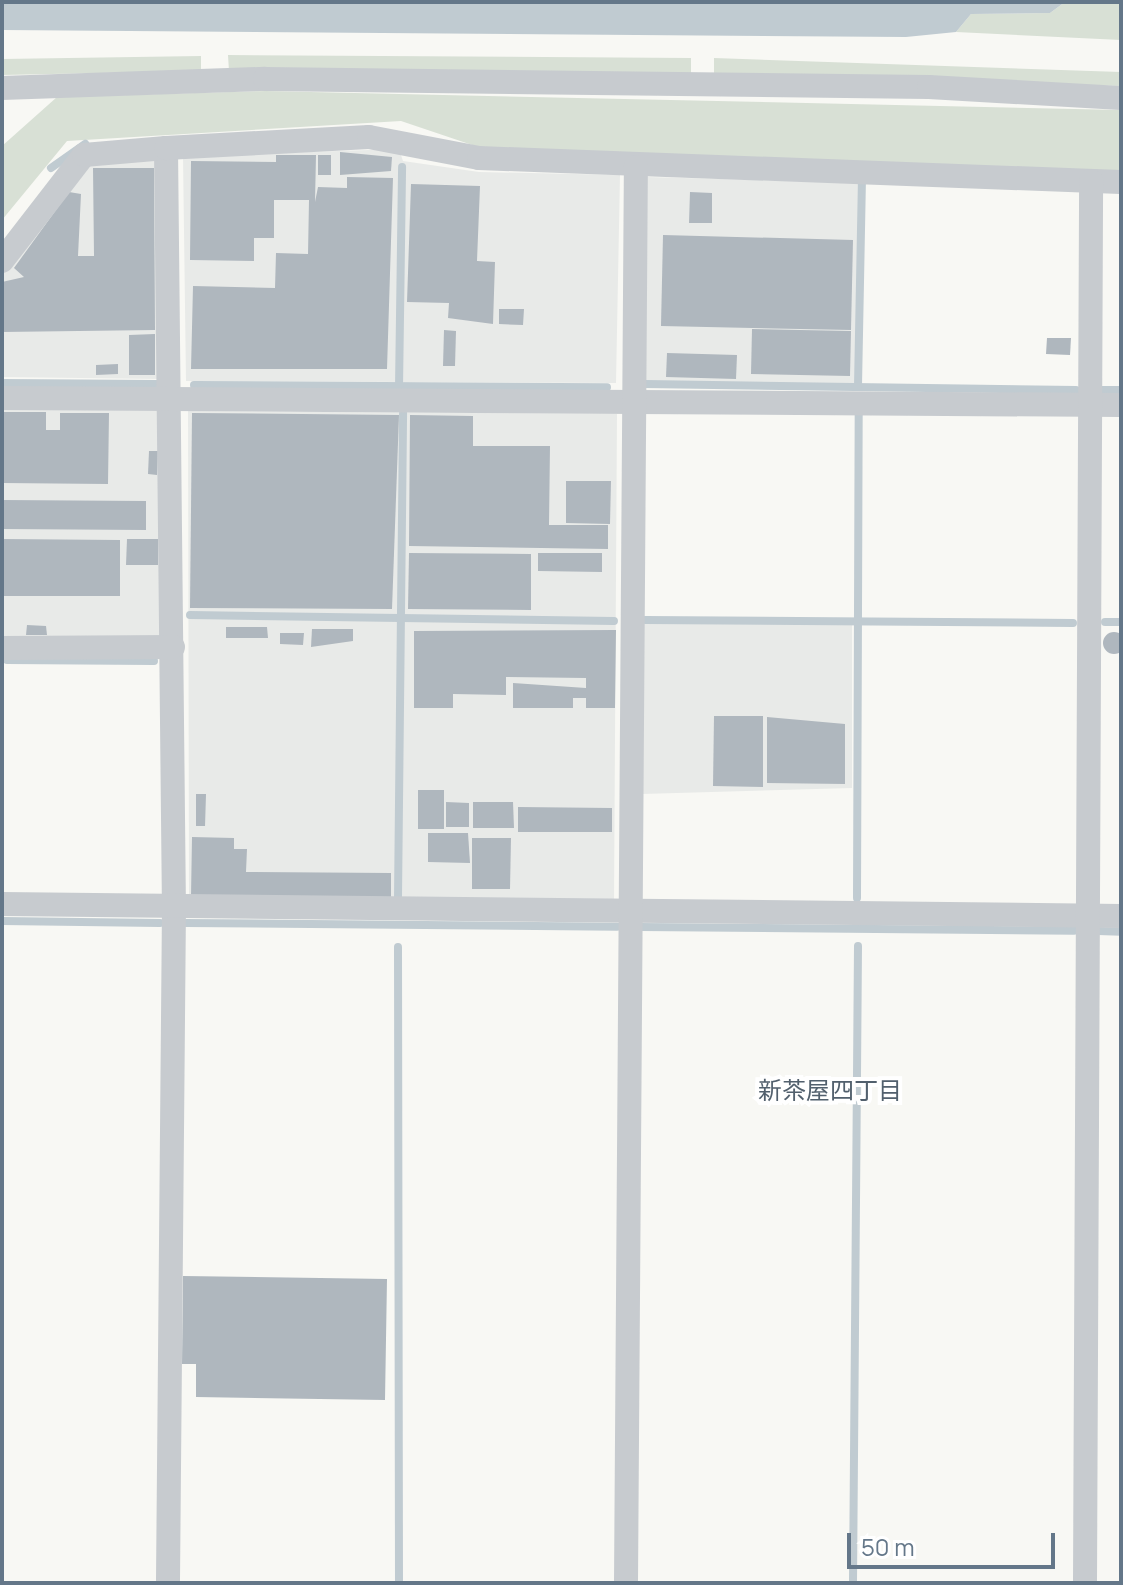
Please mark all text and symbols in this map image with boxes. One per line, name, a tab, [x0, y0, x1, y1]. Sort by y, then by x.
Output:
district label: 新茶屋四丁目	[758, 1076, 902, 1104]
scale bar	[851, 1517, 1059, 1567]
text: 50 m	[861, 1530, 915, 1563]

